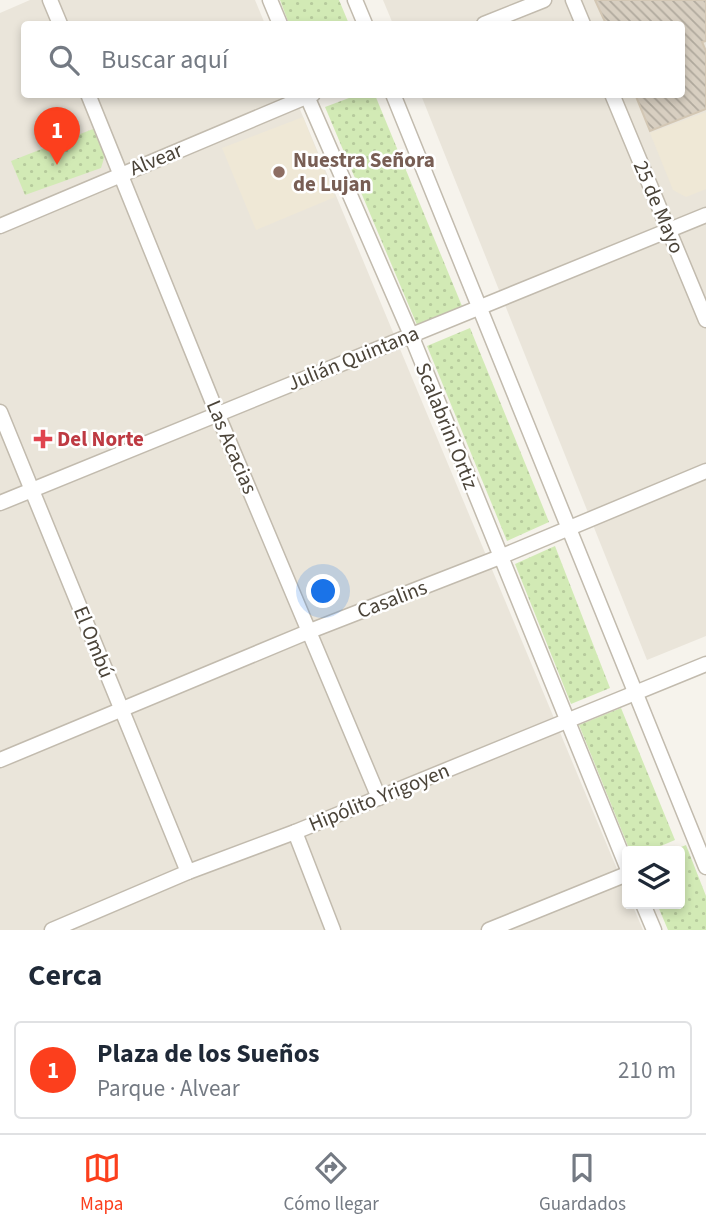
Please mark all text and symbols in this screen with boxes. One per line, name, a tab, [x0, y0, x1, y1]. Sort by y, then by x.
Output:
search box	[21, 21, 685, 98]
icon: search	[45, 41, 83, 79]
text: Buscar aquí	[101, 41, 228, 78]
pin: 1	[34, 107, 80, 165]
street label: Alvear	[125, 135, 188, 183]
place label: Nuestra Señora de Lujan	[293, 145, 435, 199]
street label: 25 de Mayo	[626, 156, 692, 258]
marker: Nuestra Señora de Lujan	[271, 164, 287, 180]
street label: Julián Quintana	[283, 318, 423, 398]
street label: Scalabrini Ortiz	[408, 358, 486, 494]
street label: Las Acacias	[199, 395, 265, 499]
place label: Del Norte	[57, 424, 144, 454]
marker: Del Norte	[35, 431, 51, 447]
street label: Casalins	[353, 572, 432, 626]
your location	[306, 574, 340, 608]
street label: El Ombú	[66, 602, 122, 682]
street label: Hipólito Yrigoyen	[304, 755, 454, 839]
map controls	[622, 846, 685, 909]
button: layers	[622, 846, 685, 909]
text: Cerca	[28, 954, 102, 997]
text: Plaza de los Sueños	[97, 1035, 320, 1072]
text: 1	[47, 1054, 59, 1087]
text: 210 m	[618, 1054, 676, 1087]
text: Parque · Alvear	[97, 1072, 240, 1105]
tab: Mapa	[80, 1149, 123, 1218]
tab: Cómo llegar	[283, 1149, 379, 1218]
tab: Guardados	[539, 1149, 626, 1218]

